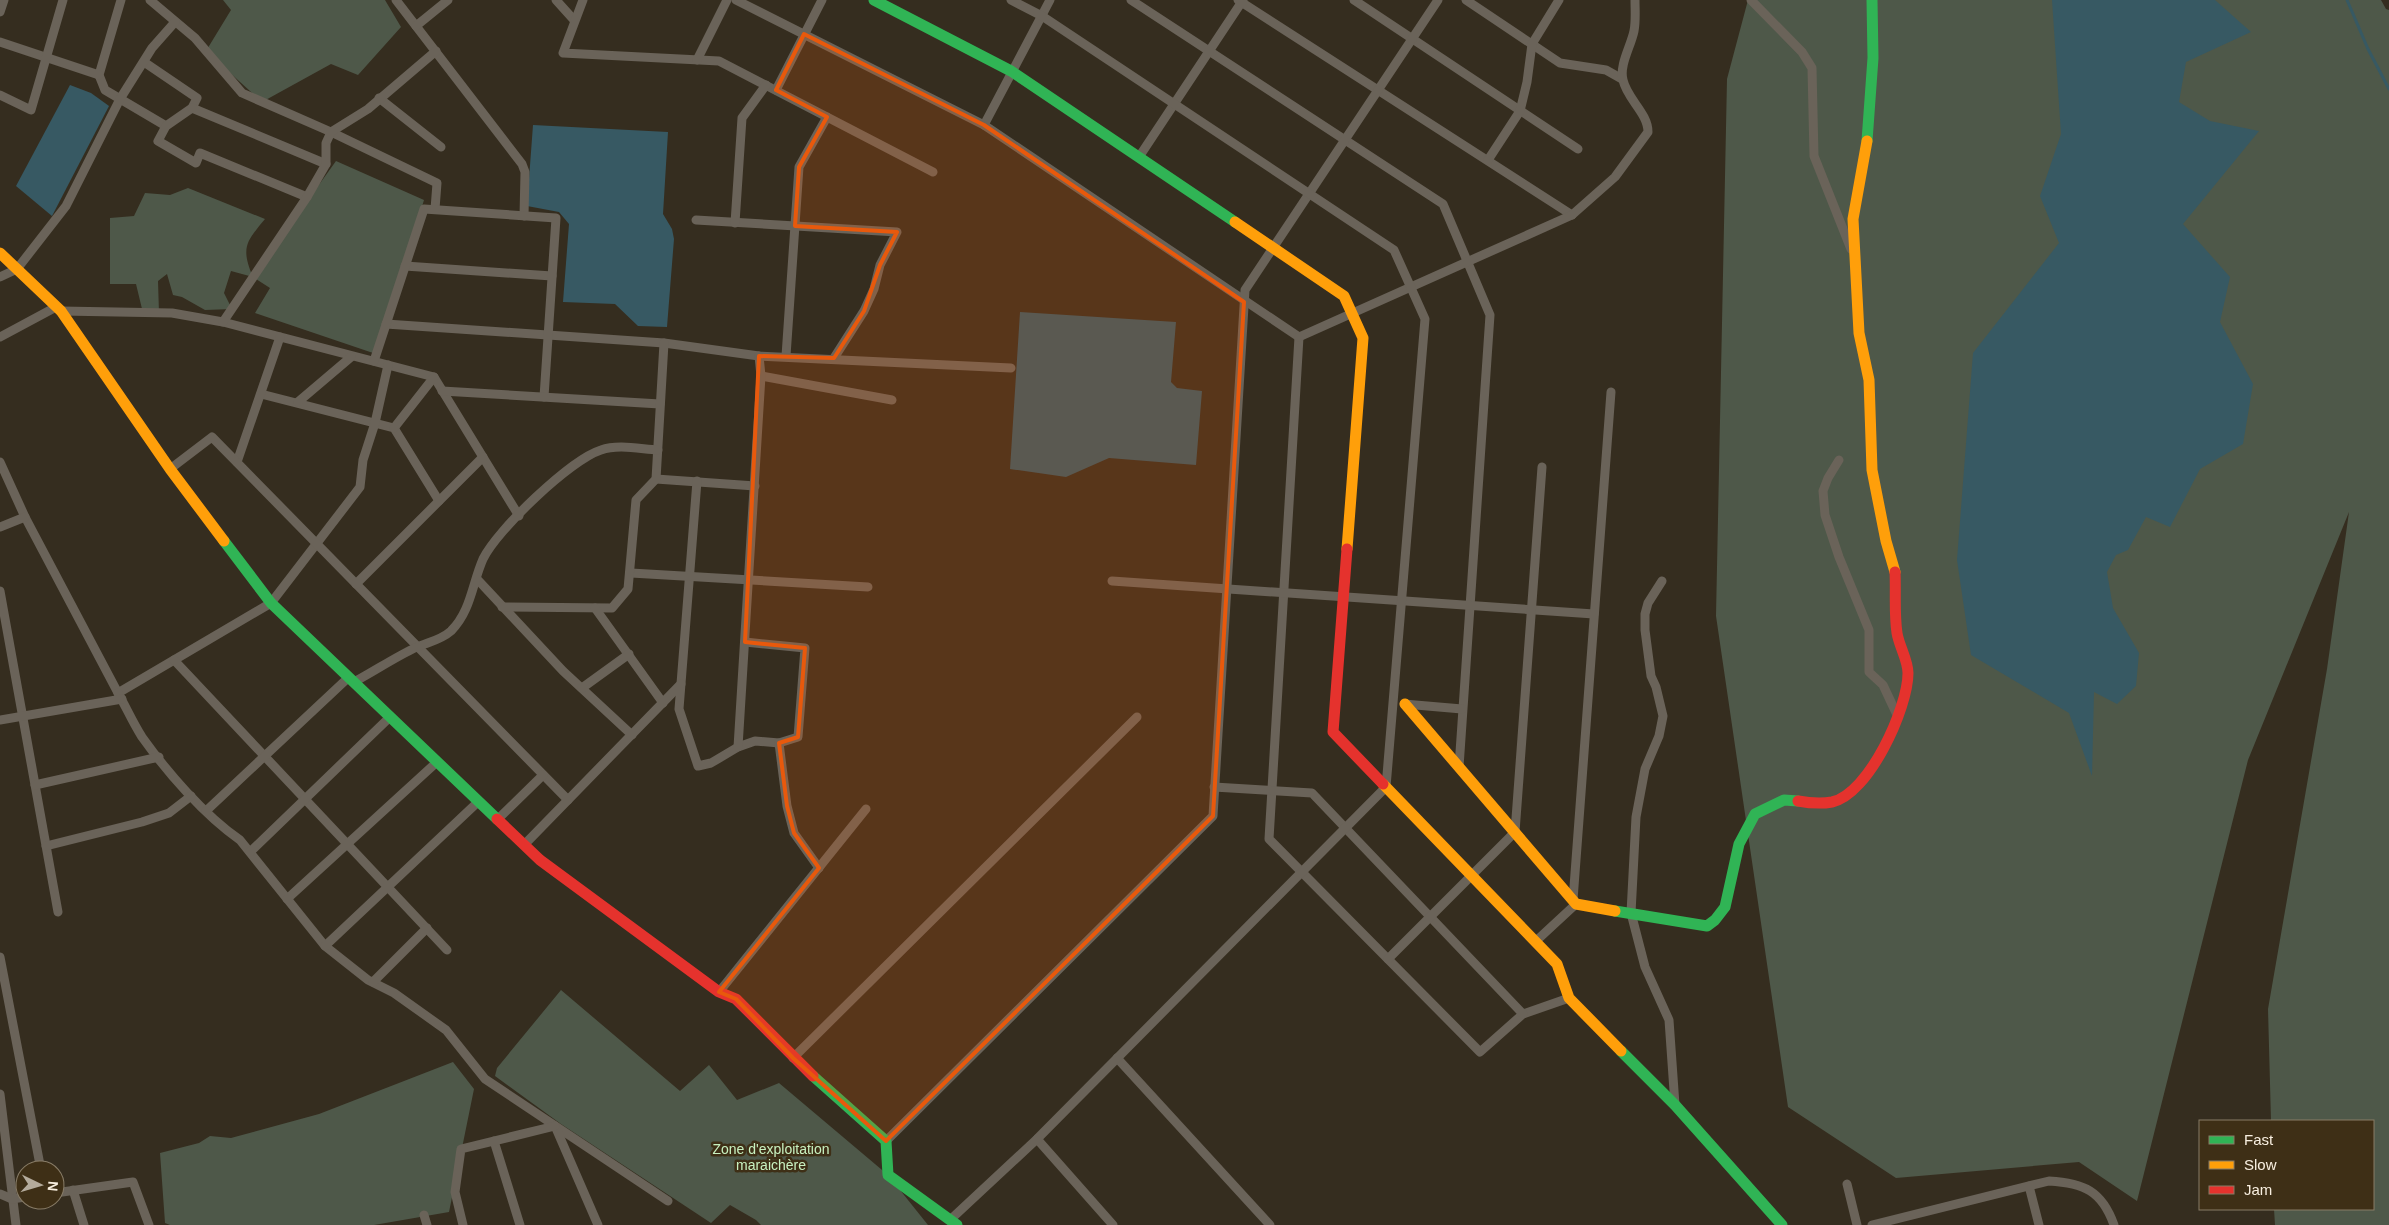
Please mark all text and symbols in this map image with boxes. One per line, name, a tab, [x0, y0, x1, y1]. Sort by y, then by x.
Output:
legend	[2199, 1120, 2374, 1210]
text: Fast	[2244, 1131, 2274, 1148]
park label: Zone d'exploitation maraichère	[712, 1141, 830, 1173]
text: Slow	[2244, 1156, 2277, 1173]
north arrow	[15, 1160, 65, 1210]
text: N	[45, 1180, 61, 1192]
text: Jam	[2244, 1181, 2272, 1198]

